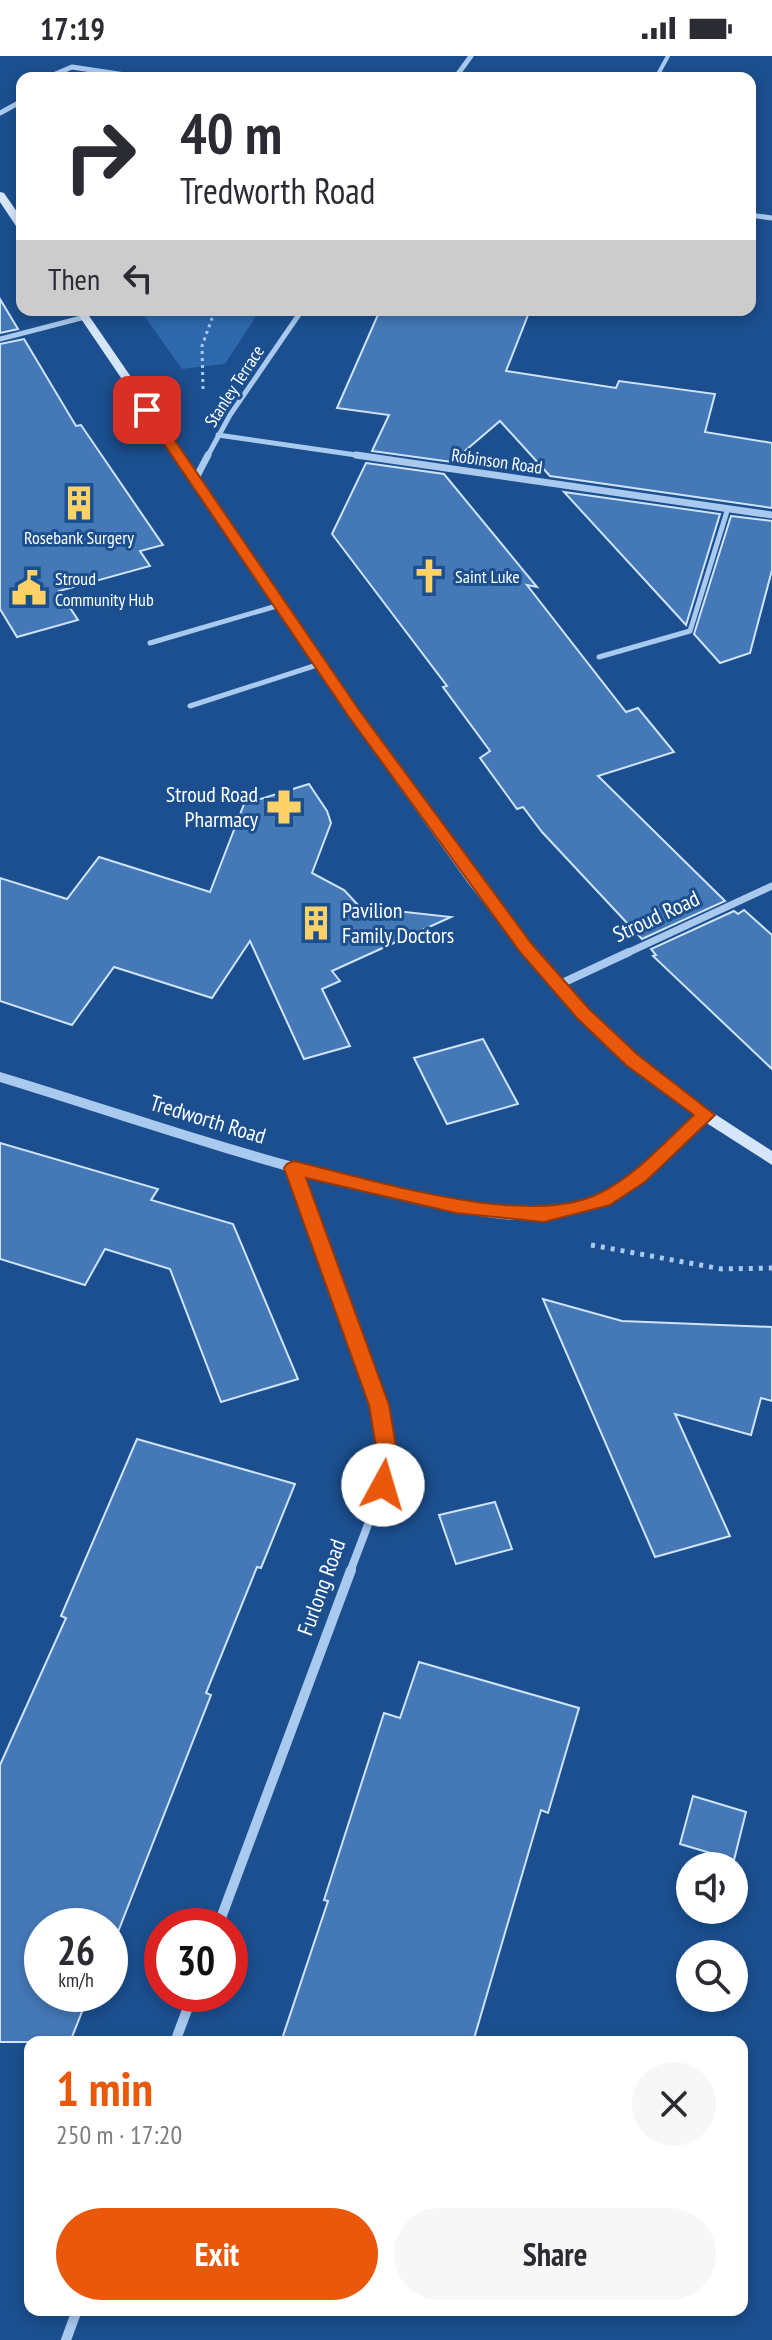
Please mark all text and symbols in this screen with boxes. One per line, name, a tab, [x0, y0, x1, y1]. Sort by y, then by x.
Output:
text: 17:19	[40, 9, 105, 48]
text: 40 m	[180, 97, 282, 169]
icon: right	[48, 104, 152, 208]
text: Tredworth Road	[180, 167, 375, 214]
icon: left	[116, 256, 160, 300]
text: Then	[48, 259, 100, 298]
street label: Stanley Terrace	[199, 341, 269, 431]
pin	[113, 376, 181, 444]
icon: arrive	[125, 388, 169, 432]
street label: Robinson Road	[450, 443, 544, 479]
building icon: Rosebank Surgery	[60, 484, 98, 522]
place label: Rosebank Surgery	[24, 526, 134, 549]
church icon: Saint Luke	[410, 557, 448, 595]
place label: Saint Luke	[455, 565, 520, 588]
place label: Stroud Community Hub	[55, 567, 154, 611]
public building icon: Stroud Community Hub	[10, 569, 48, 607]
place label: Stroud Road Pharmacy	[166, 780, 259, 833]
pharmacy icon: Stroud Road Pharmacy	[265, 788, 303, 826]
street label: Stroud Road	[608, 884, 704, 948]
place label: Pavilion Family Doctors	[342, 896, 454, 949]
building icon: Pavilion Family Doctors	[297, 904, 335, 942]
street label: Tredworth Road	[147, 1088, 269, 1150]
position arrow	[341, 1443, 425, 1527]
street label: Furlong Road	[291, 1535, 351, 1639]
map controls	[676, 1852, 748, 2012]
button: sound	[676, 1852, 748, 1924]
speed limit sign: 30	[144, 1908, 248, 2012]
text: 26	[57, 1924, 95, 1976]
button: search	[676, 1940, 748, 2012]
text: km/h	[58, 1967, 94, 1993]
text: 1 min	[56, 2057, 153, 2119]
button: close	[632, 2062, 716, 2146]
text: 250 m · 17:20	[56, 2118, 182, 2151]
button: Exit	[56, 2208, 378, 2300]
button: Share	[394, 2208, 716, 2300]

